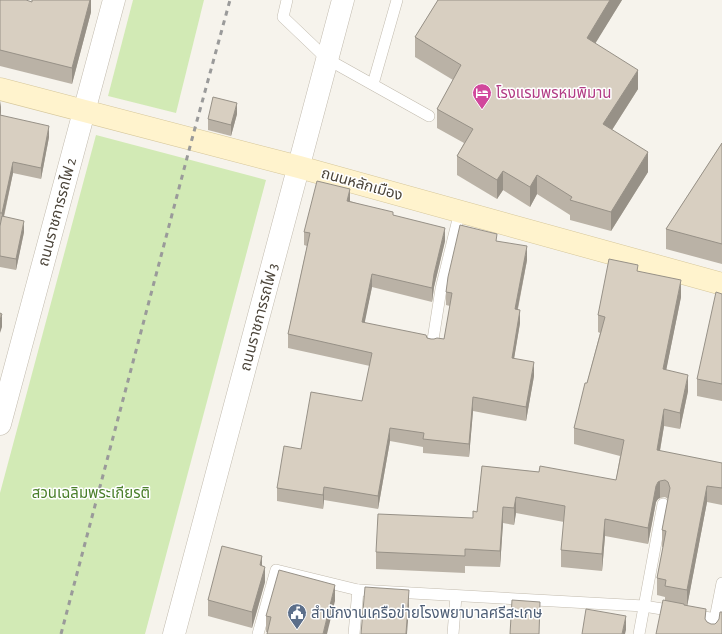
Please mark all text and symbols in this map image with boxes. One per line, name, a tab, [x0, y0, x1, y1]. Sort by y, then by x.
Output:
hotel icon: โรงแรมพรหมพิมาน	[471, 82, 493, 110]
place label: โรงแรมพรหมพิมาน	[496, 85, 611, 101]
street label: ถนนราชการรถไฟ 2	[35, 156, 79, 268]
street label: ถนนหลักเมือง	[319, 165, 405, 203]
street label: ถนนราชการรถไฟ 3	[237, 261, 281, 373]
park label: สวนเฉลิมพระเกียรติ	[32, 485, 150, 501]
public building icon: สำนักงานเครือข่ายโรงพยาบาลศรีสะเกษ	[286, 602, 308, 630]
place label: สำนักงานเครือข่ายโรงพยาบาลศรีสะเกษ	[311, 604, 543, 621]

